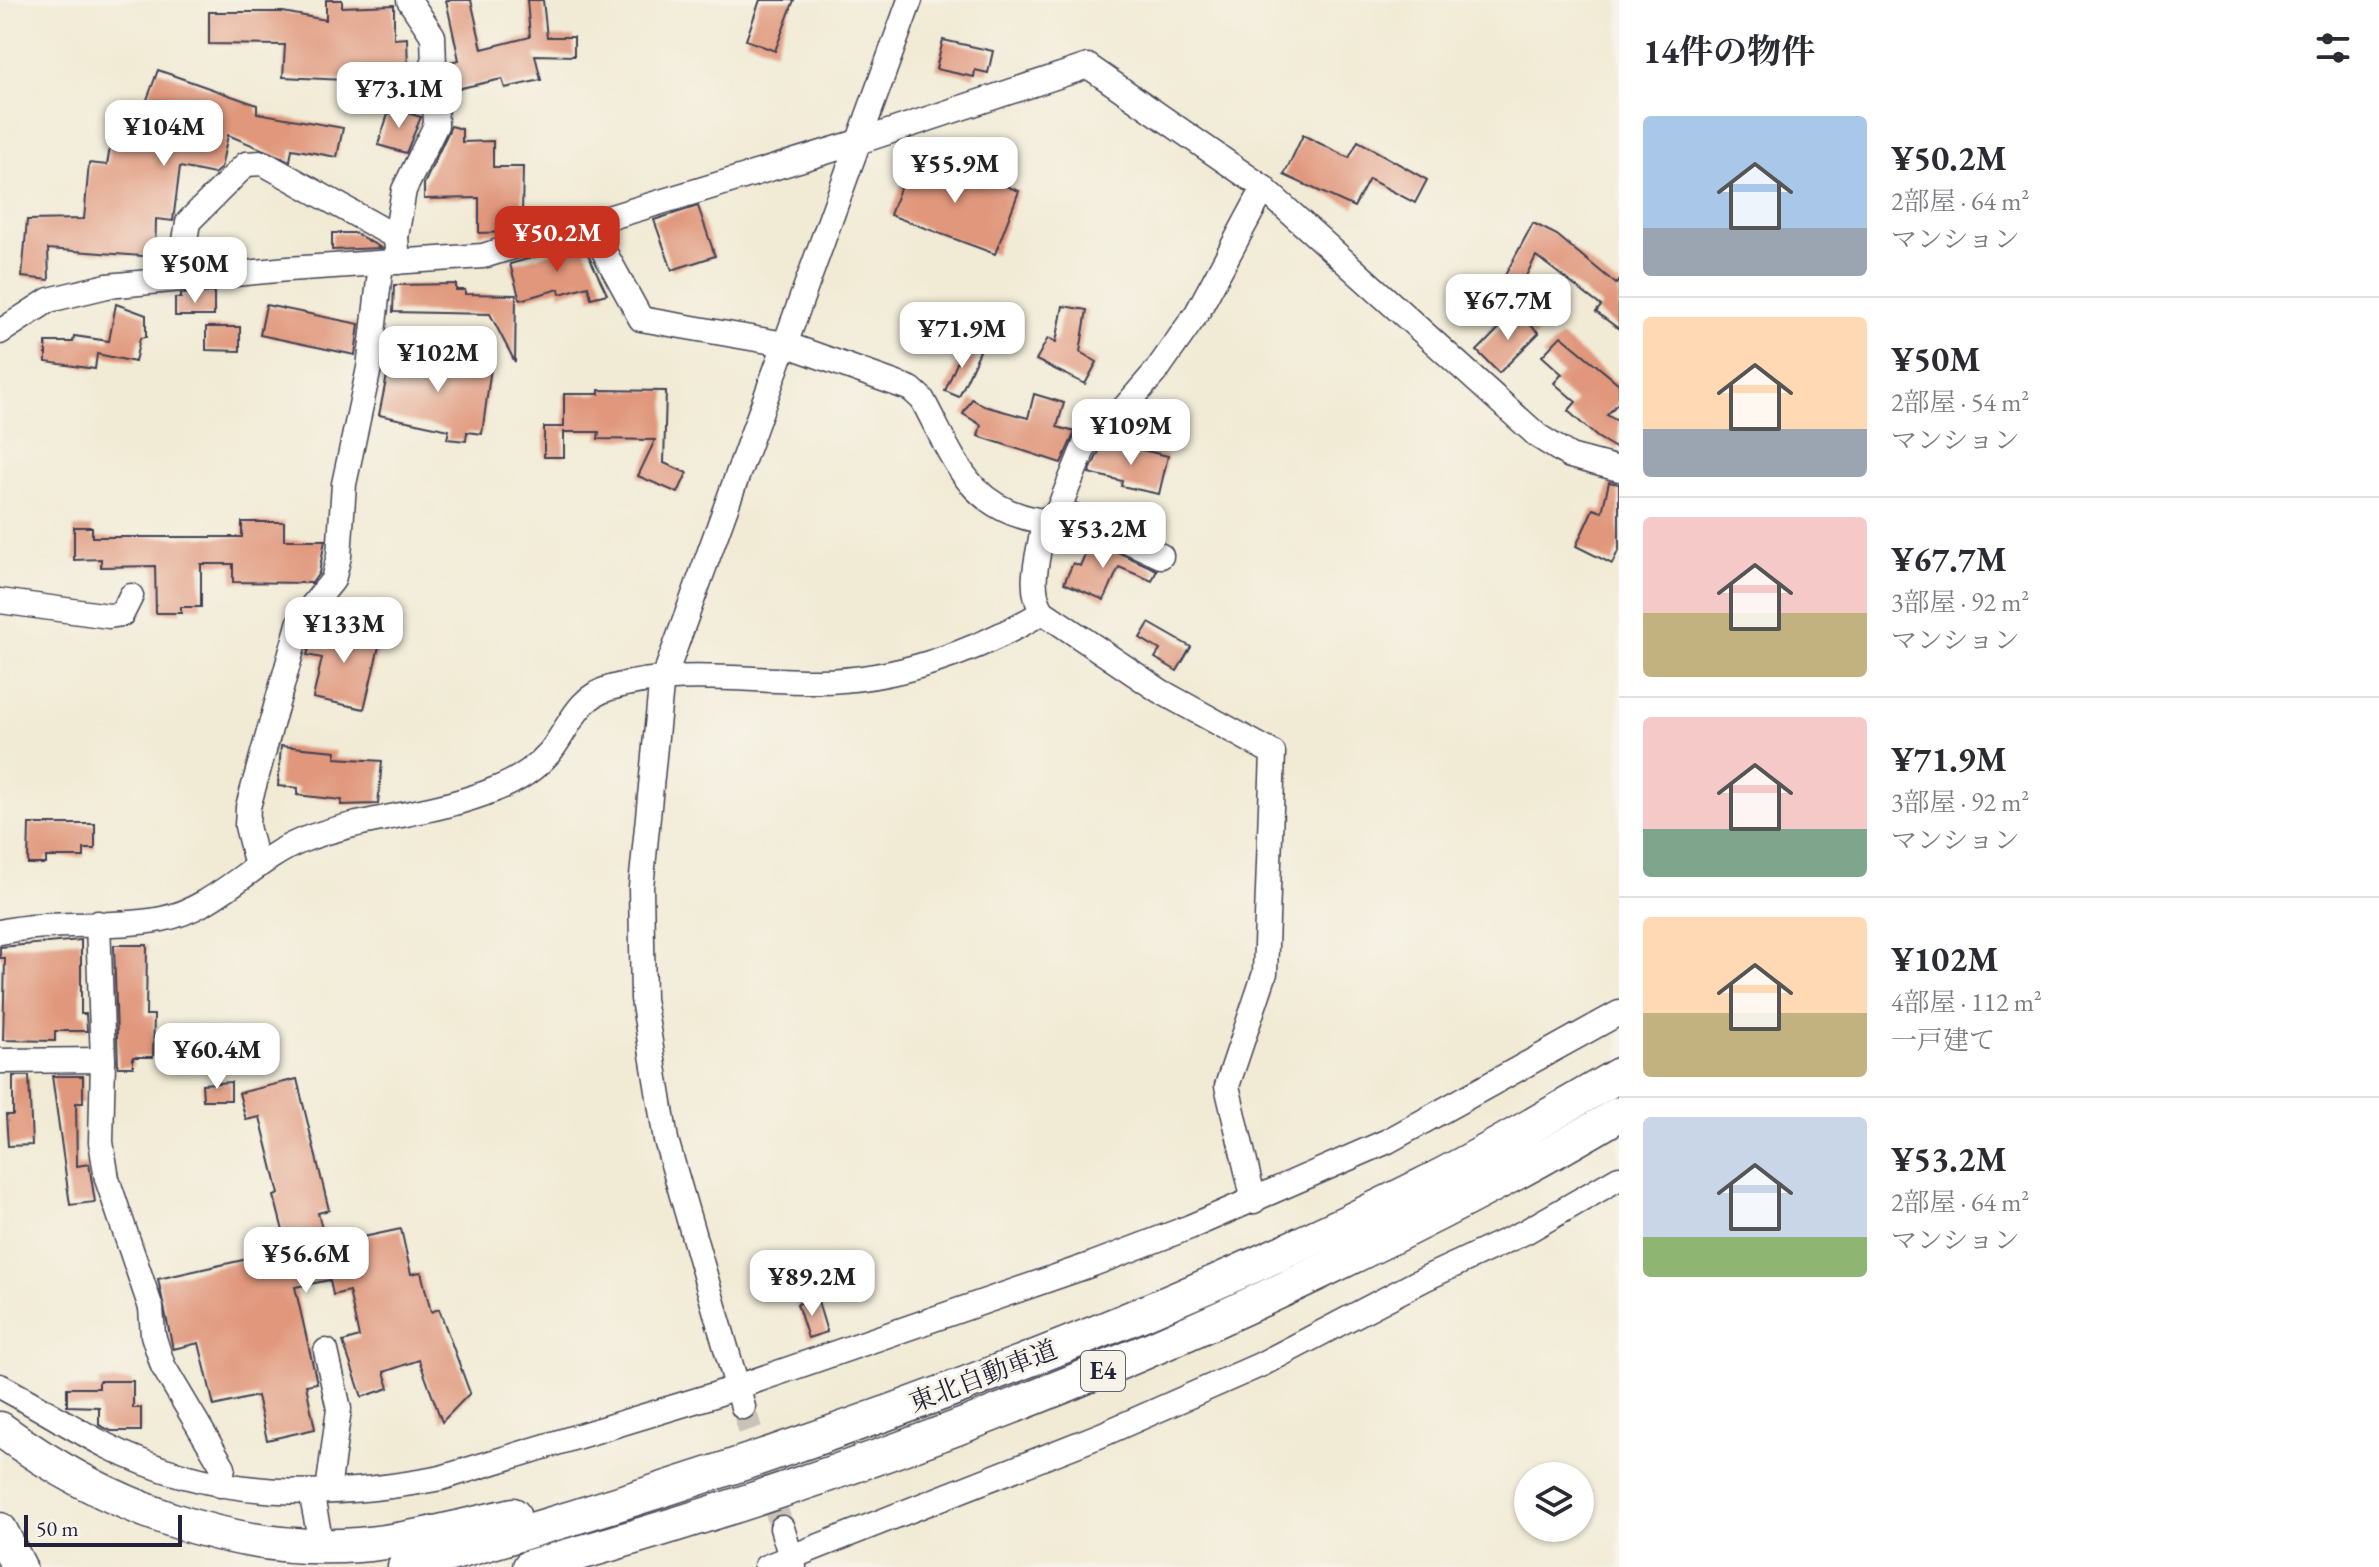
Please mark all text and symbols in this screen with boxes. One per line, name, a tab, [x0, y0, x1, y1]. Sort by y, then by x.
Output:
icon: filters	[2311, 26, 2355, 70]
text: 14件の物件	[1643, 29, 1815, 73]
pin: ¥73.1M	[334, 62, 464, 130]
text: ¥73.1M	[355, 71, 443, 105]
pin: ¥104M	[108, 100, 220, 168]
text: ¥104M	[123, 109, 205, 143]
text: ¥50.2M	[1891, 136, 2007, 180]
pin: ¥55.9M	[890, 137, 1020, 205]
text: ¥55.9M	[911, 146, 999, 180]
icon: home	[1707, 148, 1803, 244]
text: 2部屋 · 64 m²	[1891, 184, 2029, 218]
pin: ¥50.2M	[492, 206, 622, 274]
text: ¥50.2M	[513, 215, 601, 249]
text: マンション	[1891, 222, 2020, 256]
pin: ¥50M	[148, 237, 242, 305]
text: ¥50M	[161, 246, 229, 280]
pin: ¥67.7M	[1443, 274, 1573, 342]
text: ¥67.7M	[1464, 283, 1552, 317]
pin: ¥71.9M	[897, 302, 1027, 370]
text: ¥71.9M	[918, 311, 1006, 345]
pin: ¥102M	[382, 326, 494, 394]
text: ¥102M	[397, 335, 479, 369]
text: ¥50M	[1891, 337, 1980, 381]
icon: home	[1707, 349, 1803, 445]
text: 2部屋 · 54 m²	[1891, 385, 2029, 419]
pin: ¥109M	[1075, 399, 1187, 467]
text: ¥109M	[1090, 408, 1172, 442]
text: マンション	[1891, 423, 2020, 457]
pin: ¥53.2M	[1038, 502, 1168, 570]
text: ¥53.2M	[1059, 511, 1147, 545]
text: ¥67.7M	[1891, 537, 2007, 581]
icon: home	[1707, 549, 1803, 645]
text: 3部屋 · 92 m²	[1891, 585, 2029, 619]
pin: ¥133M	[288, 597, 400, 665]
text: ¥133M	[303, 606, 385, 640]
text: マンション	[1891, 623, 2020, 657]
text: ¥71.9M	[1891, 737, 2007, 781]
icon: home	[1707, 749, 1803, 845]
text: 3部屋 · 92 m²	[1891, 785, 2029, 819]
text: マンション	[1891, 823, 2020, 857]
text: ¥102M	[1891, 937, 1998, 981]
icon: home	[1707, 949, 1803, 1045]
text: 4部屋 · 112 m²	[1891, 985, 2042, 1019]
pin: ¥60.4M	[152, 1023, 282, 1091]
text: 一戸建て	[1891, 1023, 1995, 1057]
text: ¥60.4M	[173, 1032, 261, 1066]
text: ¥53.2M	[1891, 1137, 2007, 1181]
icon: home	[1707, 1149, 1803, 1245]
text: 2部屋 · 64 m²	[1891, 1185, 2029, 1219]
text: マンション	[1891, 1223, 2020, 1257]
pin: ¥56.6M	[241, 1227, 371, 1295]
text: ¥56.6M	[262, 1236, 350, 1270]
pin: ¥89.2M	[747, 1250, 877, 1318]
text: ¥89.2M	[768, 1259, 856, 1293]
street label: 東北自動車道	[904, 1332, 1062, 1420]
road number: E4	[1081, 1351, 1125, 1391]
map controls	[1514, 1462, 1594, 1542]
button: layers	[1514, 1462, 1594, 1542]
scale bar	[24, 1511, 182, 1547]
text: 50 m	[36, 1514, 79, 1543]

